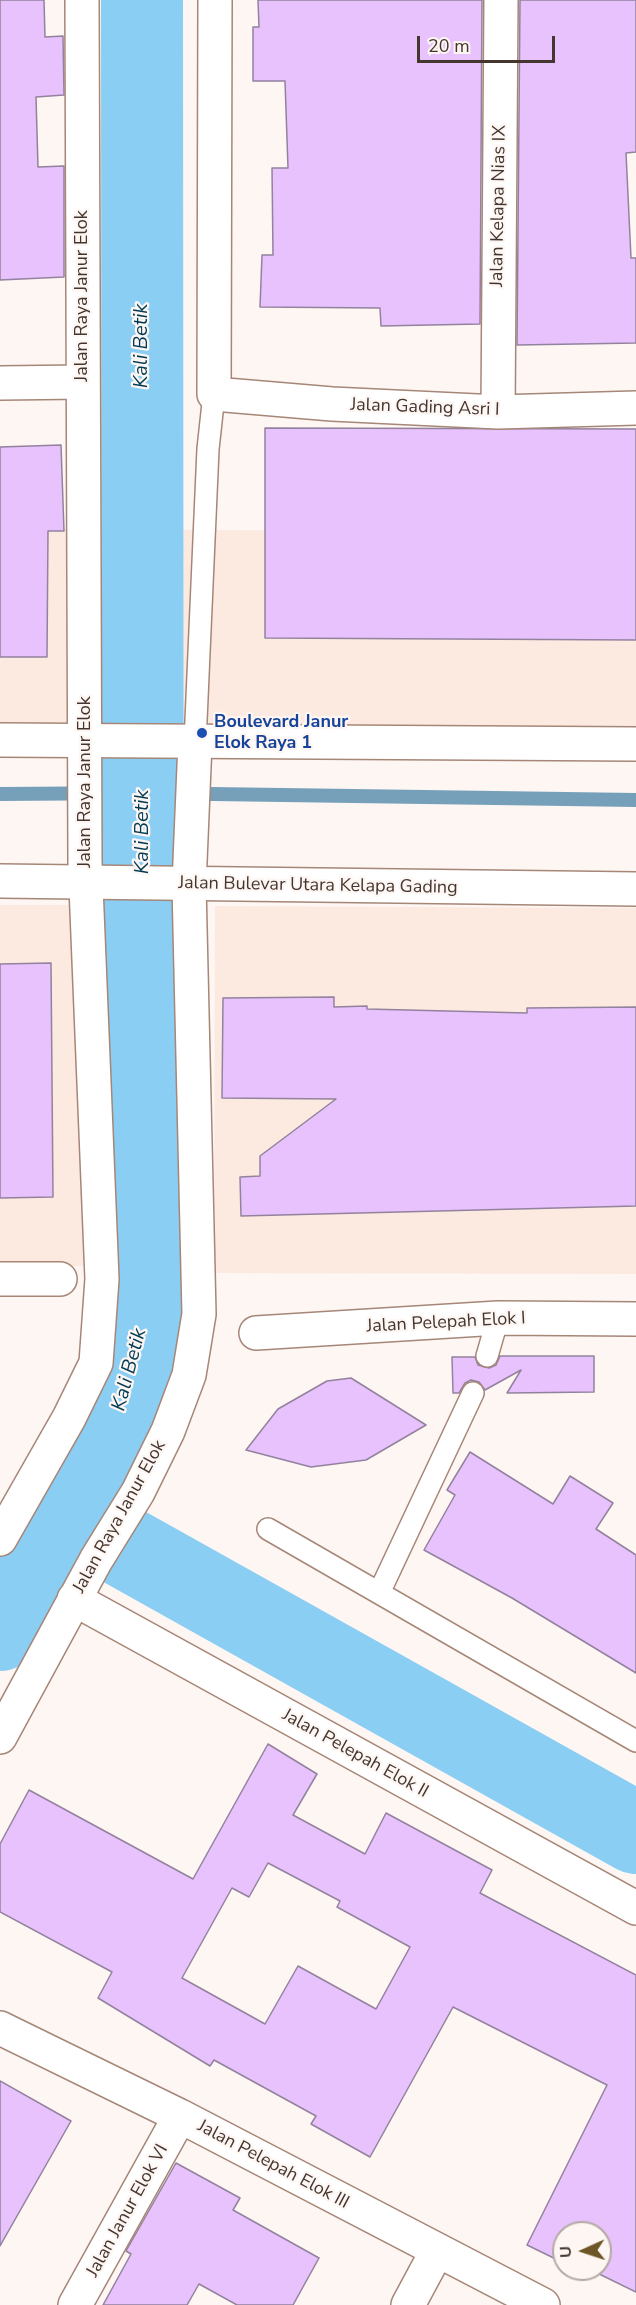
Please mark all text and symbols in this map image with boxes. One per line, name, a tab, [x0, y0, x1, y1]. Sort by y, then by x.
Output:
scale bar	[420, 24, 558, 62]
text: 20 m	[428, 34, 470, 58]
street label: Jalan Kelapa Nias IX	[487, 125, 511, 287]
street label: Jalan Raya Janur Elok	[72, 210, 94, 382]
water label: Kali Betik	[130, 304, 154, 388]
street label: Jalan Gading Asri I	[350, 395, 500, 421]
street label: Jalan Raya Janur Elok	[75, 696, 97, 868]
place label: Boulevard Janur Elok Raya 1	[214, 712, 348, 754]
marker: Boulevard Janur Elok Raya 1	[195, 726, 209, 740]
water label: Kali Betik	[131, 790, 155, 874]
street label: Jalan Bulevar Utara Kelapa Gading	[178, 873, 458, 899]
street label: Jalan Pelepah Elok I	[366, 1308, 526, 1338]
water label: Kali Betik	[107, 1326, 153, 1414]
street label: Jalan Raya Janur Elok	[69, 1437, 171, 1597]
street label: Jalan Pelepah Elok II	[278, 1705, 432, 1803]
street label: Jalan Pelepah Elok III	[194, 2116, 352, 2214]
street label: Jalan Janur Elok VI	[83, 2141, 173, 2281]
north arrow	[552, 2221, 612, 2281]
text: U	[555, 2245, 577, 2258]

